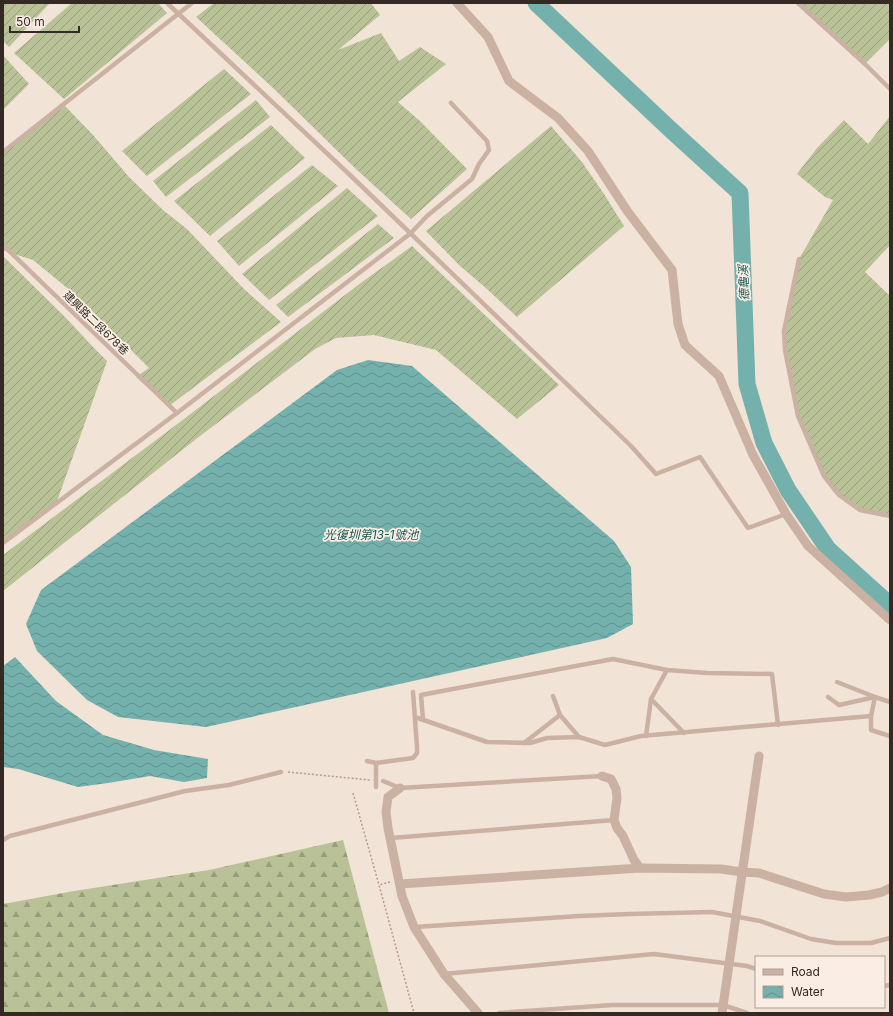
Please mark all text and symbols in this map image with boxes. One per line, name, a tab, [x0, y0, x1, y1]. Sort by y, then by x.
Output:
scale bar	[10, 8, 79, 34]
text: 50 m	[16, 14, 45, 29]
water label: 德龜溪	[735, 263, 752, 301]
street label: 建興路二段678巷	[60, 288, 132, 358]
water label: 光復圳第13-1號池	[324, 527, 420, 542]
legend	[755, 956, 885, 1008]
text: Road	[791, 964, 820, 979]
text: Water	[791, 984, 825, 999]

